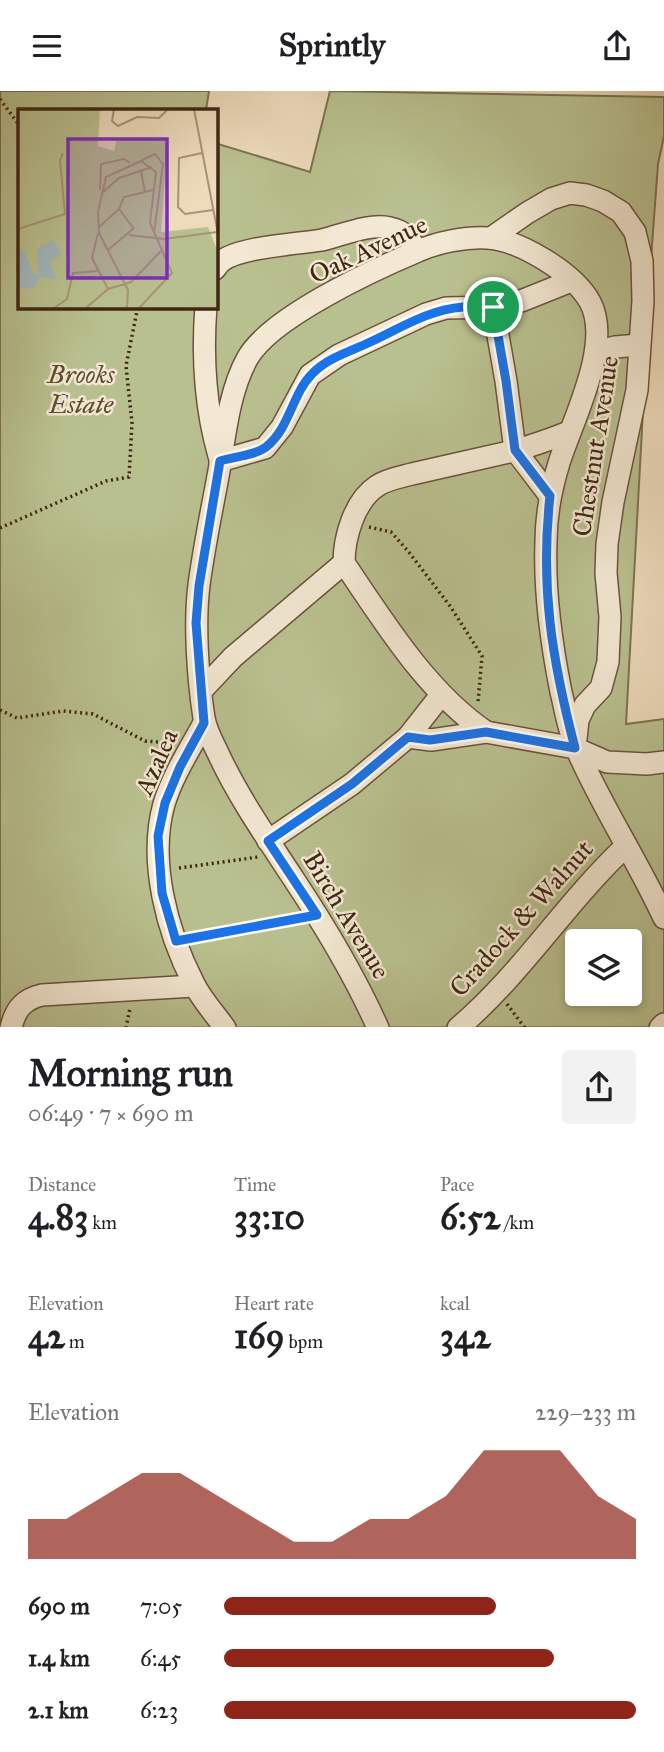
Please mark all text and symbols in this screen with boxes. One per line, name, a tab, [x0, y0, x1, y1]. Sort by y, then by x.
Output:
text: Sprintly	[279, 26, 385, 65]
icon: menu	[28, 27, 66, 65]
icon: share	[598, 27, 636, 65]
inset map	[18, 109, 217, 308]
street label: Oak Avenue	[304, 208, 432, 290]
pin	[463, 277, 523, 337]
icon: arrive	[474, 288, 512, 326]
street label: Chestnut Avenue	[565, 353, 625, 539]
park label: Brooks Estate	[46, 358, 115, 420]
street label: Azalea	[127, 724, 185, 801]
street label: Cradock & Walnut	[442, 833, 600, 1003]
street label: Birch Avenue	[296, 845, 398, 985]
map controls	[565, 929, 642, 1006]
button: layers	[565, 929, 642, 1006]
text: Morning run	[28, 1050, 233, 1096]
button: share	[562, 1050, 636, 1124]
text: 06:49 · 7 × 690 m	[28, 1099, 194, 1127]
text: Distance	[28, 1173, 96, 1196]
text: Time	[234, 1173, 276, 1196]
text: Pace	[440, 1173, 474, 1196]
text: 4.83	[28, 1196, 88, 1239]
text: 33:10	[234, 1196, 305, 1239]
text: 6:52	[440, 1196, 500, 1239]
text: km	[88, 1211, 117, 1234]
text: /km	[500, 1211, 534, 1234]
text: Elevation	[28, 1292, 103, 1315]
text: Heart rate	[234, 1292, 314, 1315]
text: kcal	[440, 1292, 470, 1315]
text: 42	[28, 1315, 65, 1358]
text: 169	[234, 1315, 284, 1358]
text: 342	[440, 1315, 491, 1358]
text: m	[65, 1330, 85, 1353]
text: bpm	[284, 1330, 323, 1353]
text: Elevation	[28, 1398, 119, 1426]
text: 229–233 m	[535, 1398, 636, 1426]
text: 690 m	[28, 1592, 90, 1620]
text: 7:05	[140, 1592, 182, 1620]
text: 1.4 km	[28, 1644, 90, 1672]
text: 6:45	[140, 1644, 181, 1672]
text: 2.1 km	[28, 1696, 89, 1724]
text: 6:23	[140, 1696, 178, 1724]

